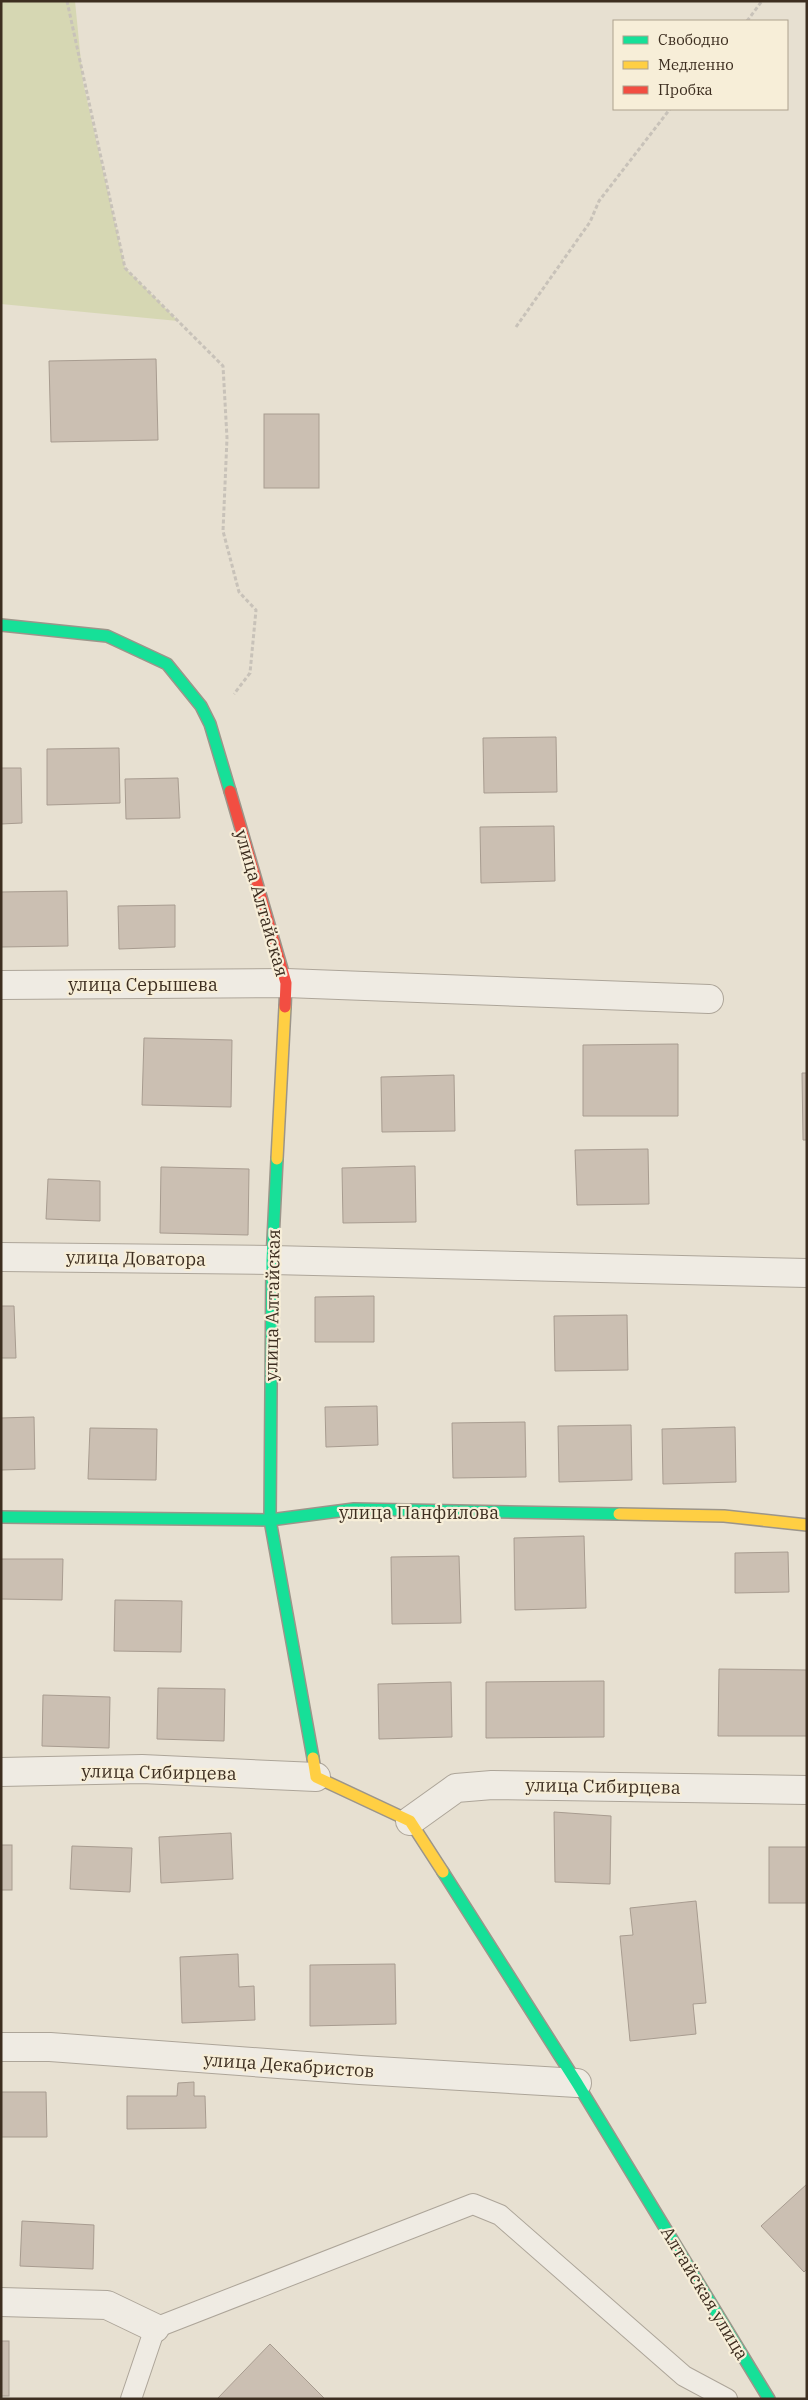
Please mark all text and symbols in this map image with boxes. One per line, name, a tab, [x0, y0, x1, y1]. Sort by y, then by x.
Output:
legend	[613, 20, 788, 110]
text: Свободно	[658, 30, 729, 49]
text: Медленно	[658, 55, 734, 74]
text: Пробка	[658, 80, 713, 99]
street label: улица Алтайская	[230, 827, 294, 979]
street label: улица Серышева	[68, 973, 218, 996]
street label: улица Алтайская	[259, 1229, 285, 1381]
street label: улица Доватора	[66, 1245, 206, 1271]
street label: улица Панфилова	[339, 1501, 499, 1524]
street label: улица Сибирцева	[81, 1759, 237, 1785]
street label: улица Сибирцева	[525, 1773, 681, 1799]
street label: улица Декабристов	[203, 2048, 375, 2082]
street label: Алтайская улица	[656, 2222, 754, 2364]

